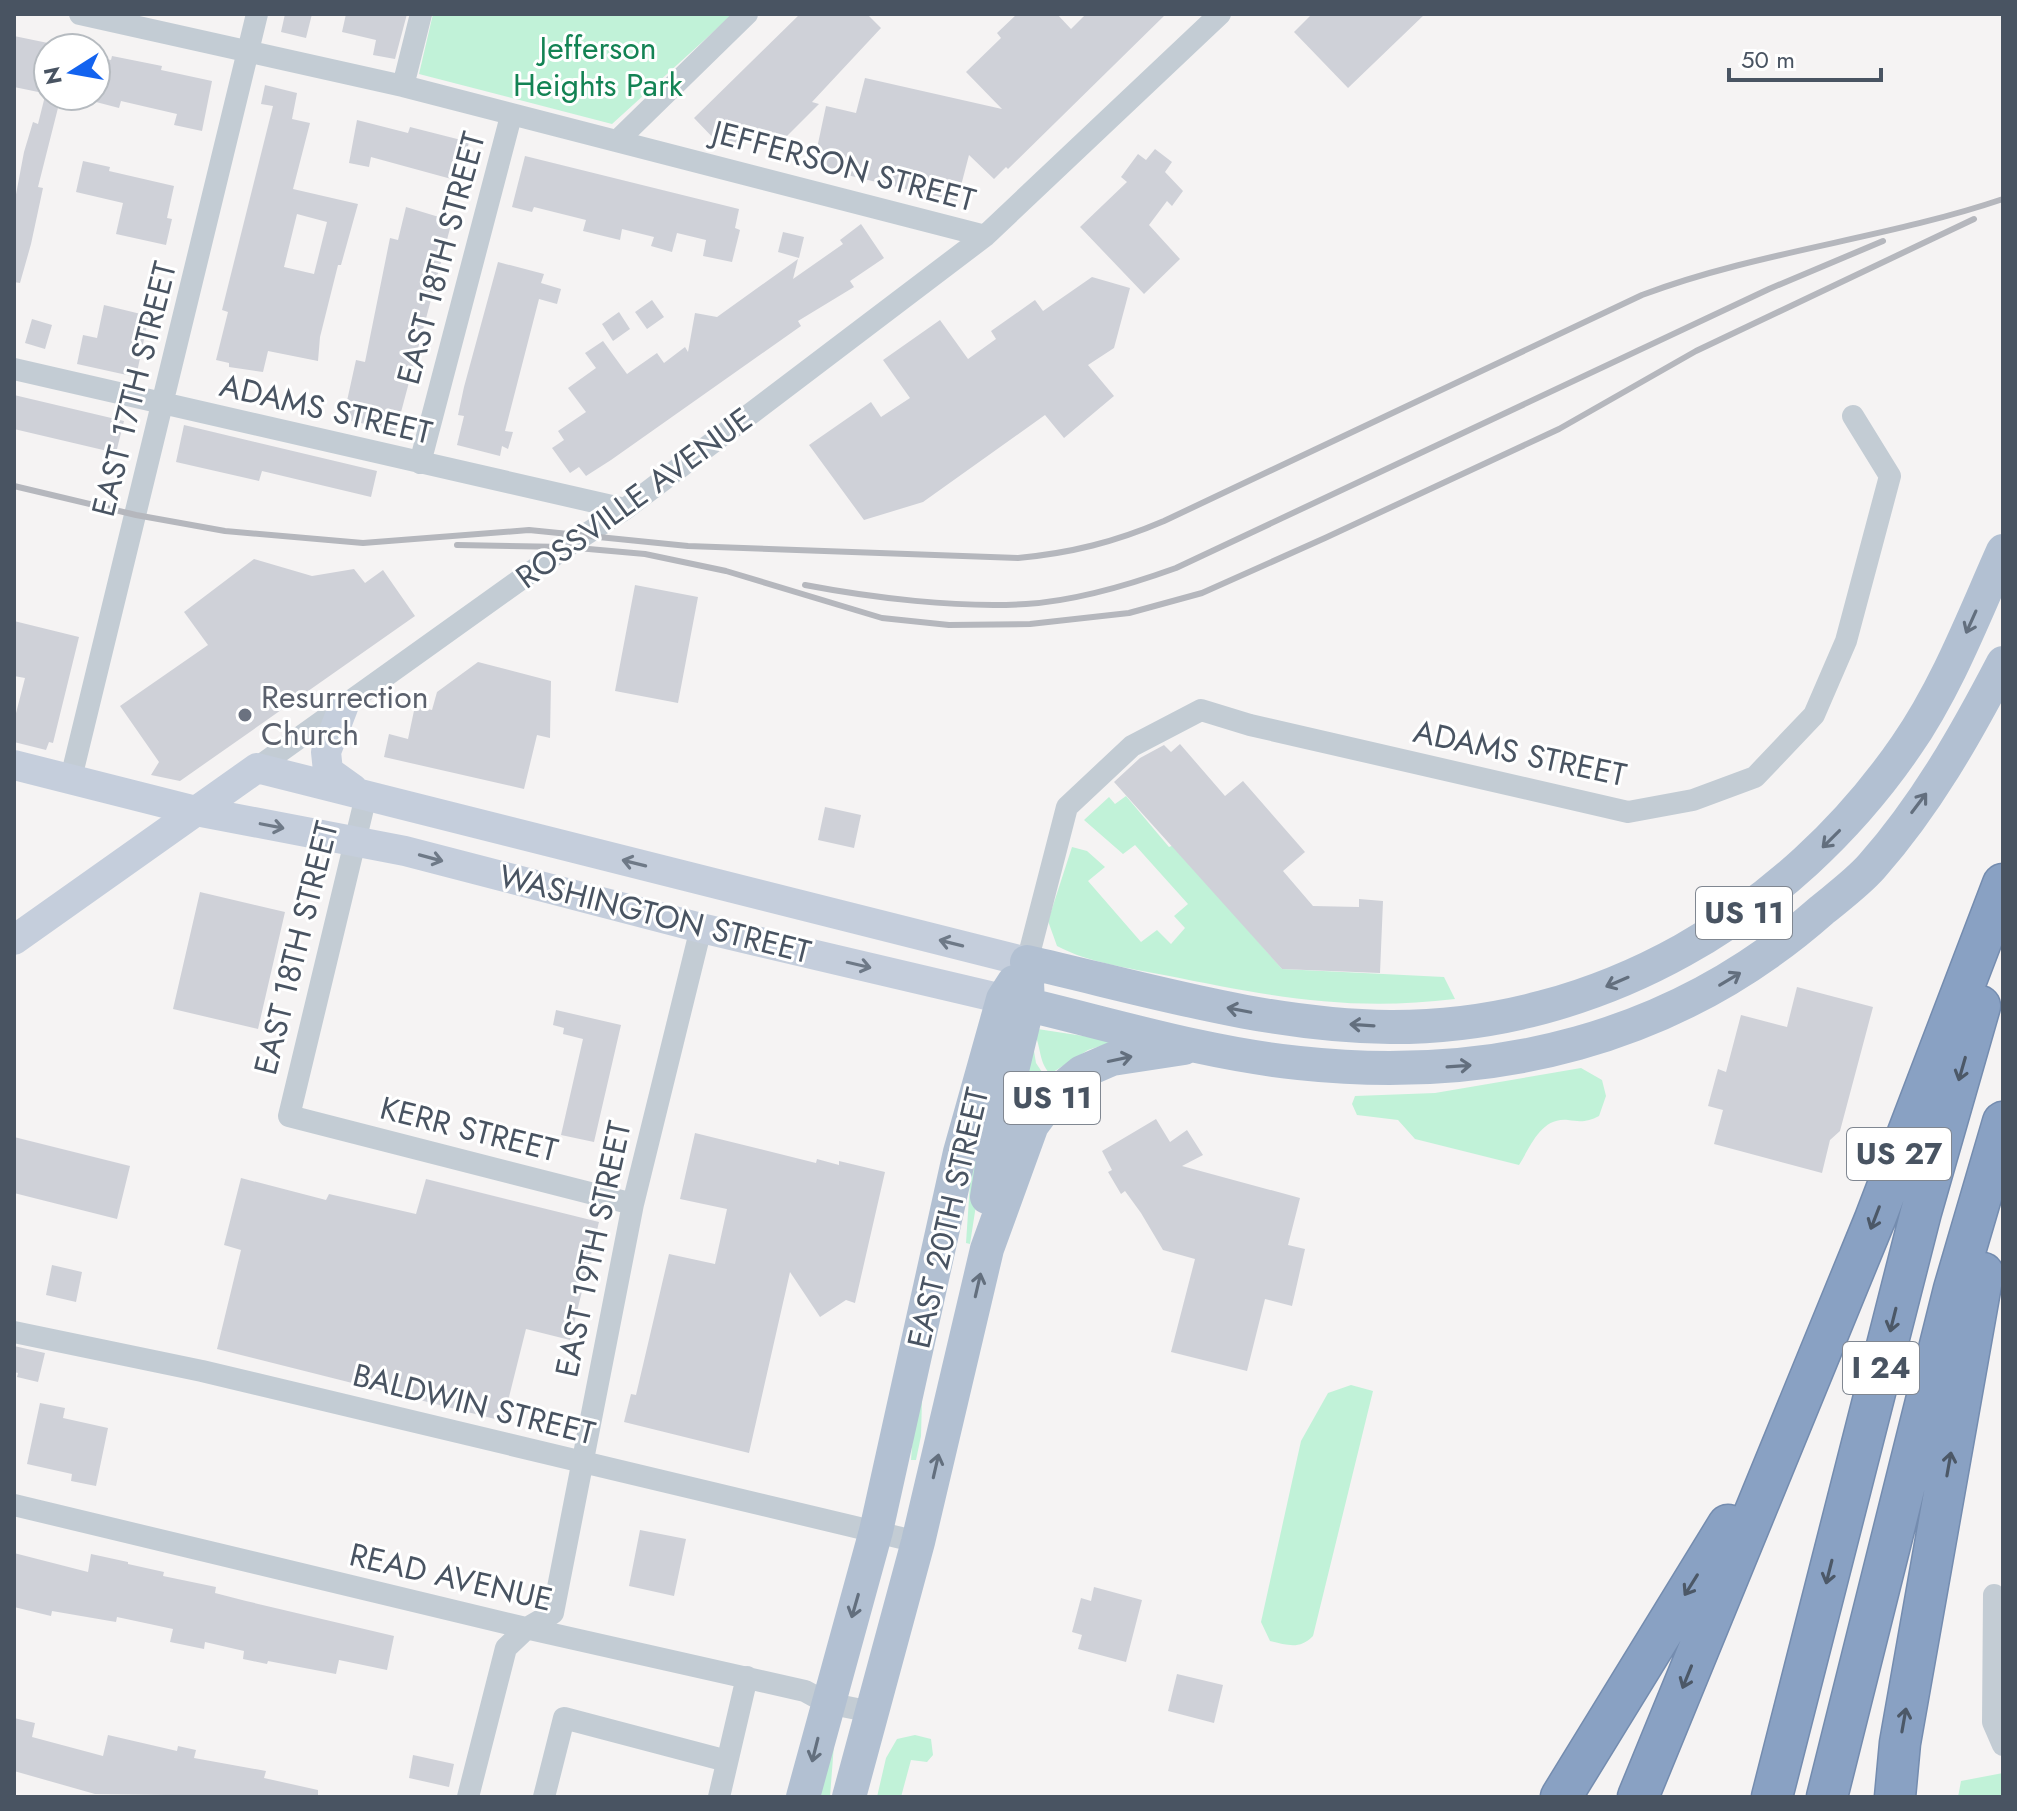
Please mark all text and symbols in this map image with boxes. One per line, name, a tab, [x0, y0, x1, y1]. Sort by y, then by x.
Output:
park label: Jefferson Heights Park	[513, 25, 684, 108]
north arrow	[32, 32, 112, 112]
scale bar	[1729, 32, 1881, 82]
text: 50 m	[1741, 42, 1795, 77]
text: N	[35, 64, 70, 87]
street label: JEFFERSON STREET	[704, 108, 981, 223]
street label: EAST 18TH STREET	[385, 127, 497, 389]
street label: EAST 17TH STREET	[80, 257, 188, 521]
street label: ADAMS STREET	[215, 362, 437, 456]
street label: ROSSVILLE AVENUE	[506, 396, 762, 600]
one-way arrow	[1963, 609, 1978, 634]
place label: Resurrection Church	[261, 674, 429, 757]
marker: Resurrection Church	[236, 706, 254, 724]
street label: ADAMS STREET	[1409, 708, 1631, 798]
one-way arrow	[1910, 793, 1927, 814]
street label: EAST 18TH STREET	[242, 816, 350, 1079]
one-way arrow	[259, 820, 285, 835]
one-way arrow	[1822, 829, 1841, 848]
one-way arrow	[418, 851, 443, 866]
street label: WASHINGTON STREET	[494, 853, 816, 975]
one-way arrow	[622, 855, 648, 870]
road number: US 11	[1696, 887, 1792, 939]
one-way arrow	[939, 934, 965, 949]
one-way arrow	[845, 958, 871, 973]
one-way arrow	[1718, 971, 1741, 987]
one-way arrow	[1605, 976, 1629, 991]
one-way arrow	[1227, 1002, 1252, 1017]
one-way arrow	[1349, 1017, 1376, 1032]
one-way arrow	[1106, 1050, 1132, 1065]
one-way arrow	[1954, 1056, 1969, 1082]
one-way arrow	[1445, 1058, 1472, 1073]
road number: US 11	[1004, 1072, 1100, 1124]
street label: EAST 20TH STREET	[896, 1083, 1000, 1353]
street label: KERR STREET	[375, 1085, 563, 1173]
street label: EAST 19TH STREET	[543, 1117, 643, 1381]
road number: US 27	[1847, 1128, 1951, 1180]
one-way arrow	[1867, 1205, 1881, 1230]
one-way arrow	[972, 1273, 987, 1299]
one-way arrow	[1885, 1307, 1900, 1333]
road number: I 24	[1843, 1342, 1919, 1394]
street label: BALDWIN STREET	[348, 1352, 600, 1456]
one-way arrow	[1943, 1451, 1958, 1477]
one-way arrow	[929, 1454, 944, 1480]
street label: READ AVENUE	[345, 1531, 557, 1623]
one-way arrow	[1821, 1559, 1836, 1585]
one-way arrow	[1683, 1573, 1699, 1596]
one-way arrow	[847, 1593, 862, 1619]
one-way arrow	[1678, 1664, 1693, 1689]
one-way arrow	[1898, 1707, 1913, 1733]
one-way arrow	[807, 1737, 822, 1763]

